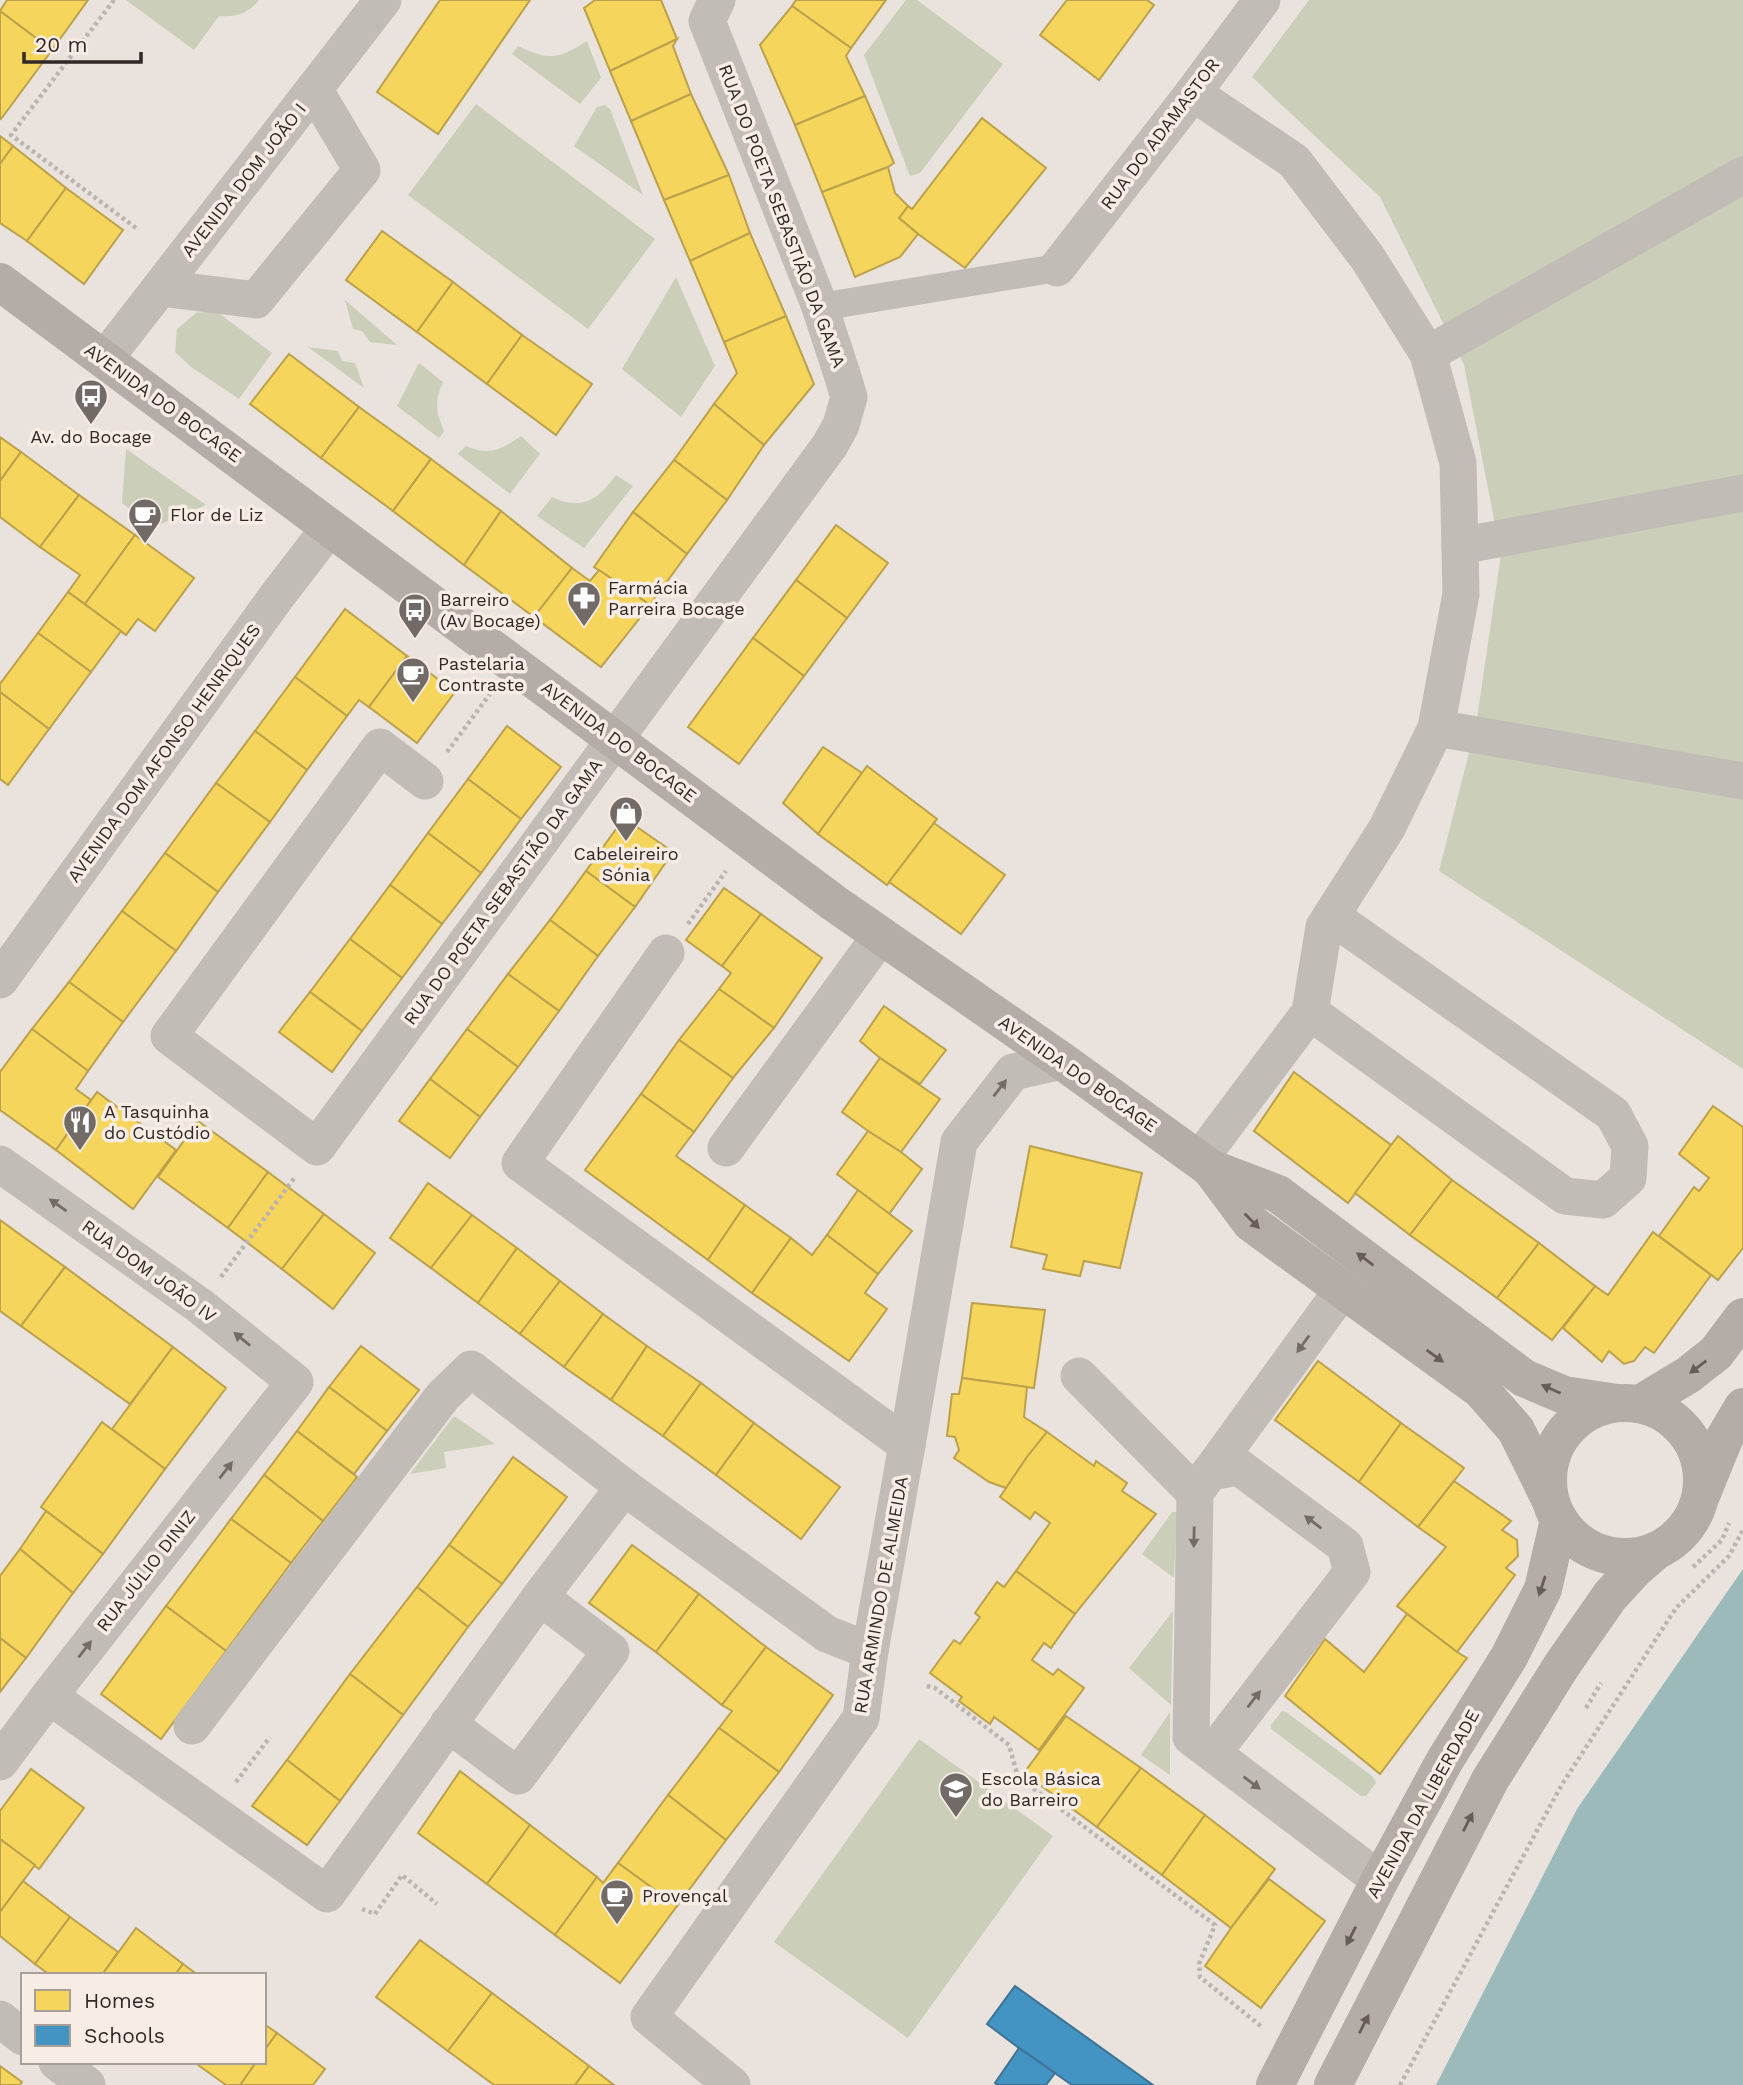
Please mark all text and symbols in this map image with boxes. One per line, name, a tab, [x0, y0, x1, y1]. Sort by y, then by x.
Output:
scale bar	[24, 21, 142, 65]
text: 20 m	[35, 32, 87, 57]
street label: RUA DO ADAMASTOR	[1096, 54, 1223, 213]
street label: RUA DO POETA SEBASTIÃO DA GAMA	[715, 61, 850, 371]
street label: AVENIDA DOM JOÃO I	[177, 99, 310, 261]
street label: AVENIDA DO BOCAGE	[81, 339, 246, 466]
bus stop icon: Av. do Bocage	[72, 377, 110, 426]
place label: Av. do Bocage	[30, 426, 152, 447]
cafe icon: Flor de Liz	[126, 496, 164, 545]
place label: Flor de Liz	[170, 504, 263, 525]
place label: Farmácia Parreira Bocage	[608, 577, 745, 619]
pharmacy icon: Farmácia Parreira Bocage	[565, 579, 603, 628]
place label: Barreiro (Av Bocage)	[440, 589, 540, 631]
bus stop icon: Barreiro (Av Bocage)	[396, 591, 434, 640]
street label: AVENIDA DOM AFONSO HENRIQUES	[63, 619, 265, 886]
place label: Pastelaria Contraste	[438, 653, 525, 695]
cafe icon: Pastelaria Contraste	[394, 655, 432, 704]
street label: AVENIDA DO BOCAGE	[538, 676, 701, 807]
street label: RUA DO POETA SEBASTIÃO DA GAMA	[399, 755, 606, 1029]
shop icon: Cabeleireiro Sónia	[607, 794, 645, 843]
place label: Cabeleireiro Sónia	[574, 843, 678, 885]
street label: AVENIDA DO BOCAGE	[995, 1011, 1162, 1136]
one-way arrow	[993, 1079, 1007, 1097]
place label: A Tasquinha do Custódio	[104, 1101, 210, 1143]
restaurant icon: A Tasquinha do Custódio	[61, 1103, 99, 1152]
one-way arrow	[49, 1198, 67, 1212]
one-way arrow	[1243, 1212, 1260, 1228]
street label: RUA DOM JOÃO IV	[78, 1215, 221, 1326]
one-way arrow	[1356, 1252, 1374, 1266]
one-way arrow	[233, 1332, 251, 1347]
one-way arrow	[1296, 1335, 1310, 1353]
one-way arrow	[1426, 1349, 1444, 1363]
one-way arrow	[1689, 1360, 1707, 1374]
one-way arrow	[1540, 1384, 1561, 1395]
one-way arrow	[218, 1461, 233, 1478]
street label: RUA ARMINDO DE ALMEIDA	[849, 1475, 912, 1715]
street label: RUA JÚLIO DINIZ	[92, 1506, 199, 1635]
one-way arrow	[1304, 1515, 1323, 1529]
one-way arrow	[1188, 1526, 1200, 1548]
one-way arrow	[1536, 1575, 1547, 1596]
one-way arrow	[78, 1640, 93, 1658]
one-way arrow	[1247, 1691, 1262, 1709]
street label: AVENIDA DA LIBERDADE	[1362, 1706, 1483, 1902]
place label: Escola Básica do Barreiro	[981, 1768, 1101, 1810]
school or university icon: Escola Básica do Barreiro	[937, 1770, 975, 1819]
one-way arrow	[1243, 1776, 1261, 1790]
one-way arrow	[1463, 1812, 1474, 1832]
cafe icon: Provençal	[598, 1877, 636, 1926]
place label: Provençal	[642, 1885, 728, 1906]
one-way arrow	[1346, 1926, 1358, 1946]
legend	[21, 1973, 266, 2064]
text: Homes	[84, 1988, 155, 2013]
one-way arrow	[1359, 2014, 1370, 2034]
text: Schools	[84, 2023, 165, 2048]

